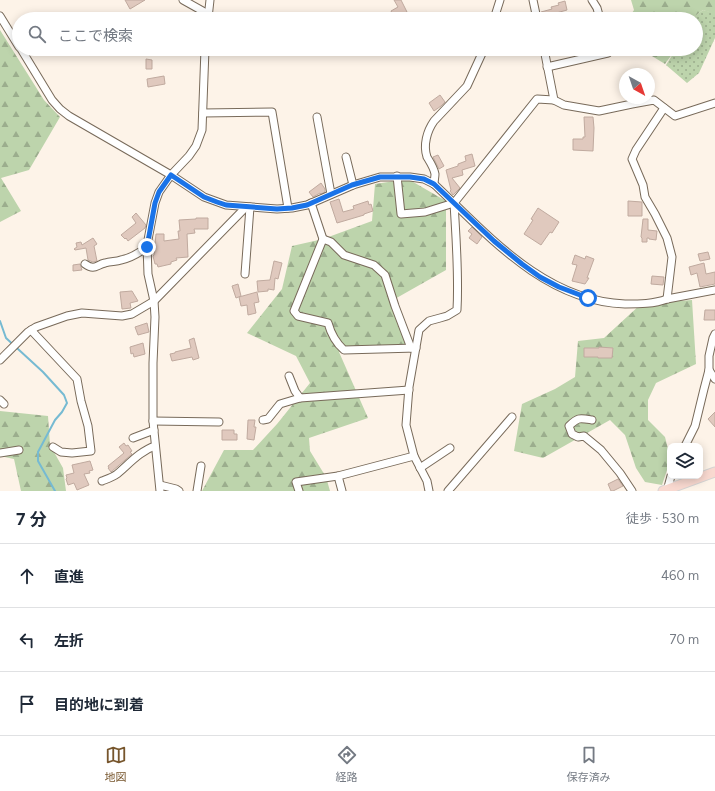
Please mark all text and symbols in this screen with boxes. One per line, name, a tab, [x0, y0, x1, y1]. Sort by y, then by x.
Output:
search box	[12, 12, 703, 56]
icon: search	[26, 23, 48, 45]
text: ここで検索	[58, 27, 133, 45]
north arrow	[619, 68, 655, 104]
route end	[138, 238, 156, 256]
route start	[579, 289, 597, 307]
map controls	[667, 443, 703, 479]
button: layers	[667, 443, 703, 479]
text: 7 分	[16, 509, 47, 529]
text: 徒歩 · 530 m	[626, 511, 699, 526]
icon: ahead	[16, 565, 38, 587]
text: 直進	[54, 568, 84, 586]
text: 460 m	[661, 568, 699, 583]
icon: left	[16, 629, 38, 651]
text: 左折	[54, 632, 84, 650]
text: 70 m	[669, 632, 699, 647]
icon: arrive	[16, 693, 38, 715]
text: 目的地に到着	[54, 696, 144, 714]
tab: 地図	[105, 744, 127, 784]
tab: 経路	[336, 744, 358, 784]
tab: 保存済み	[567, 744, 611, 784]

